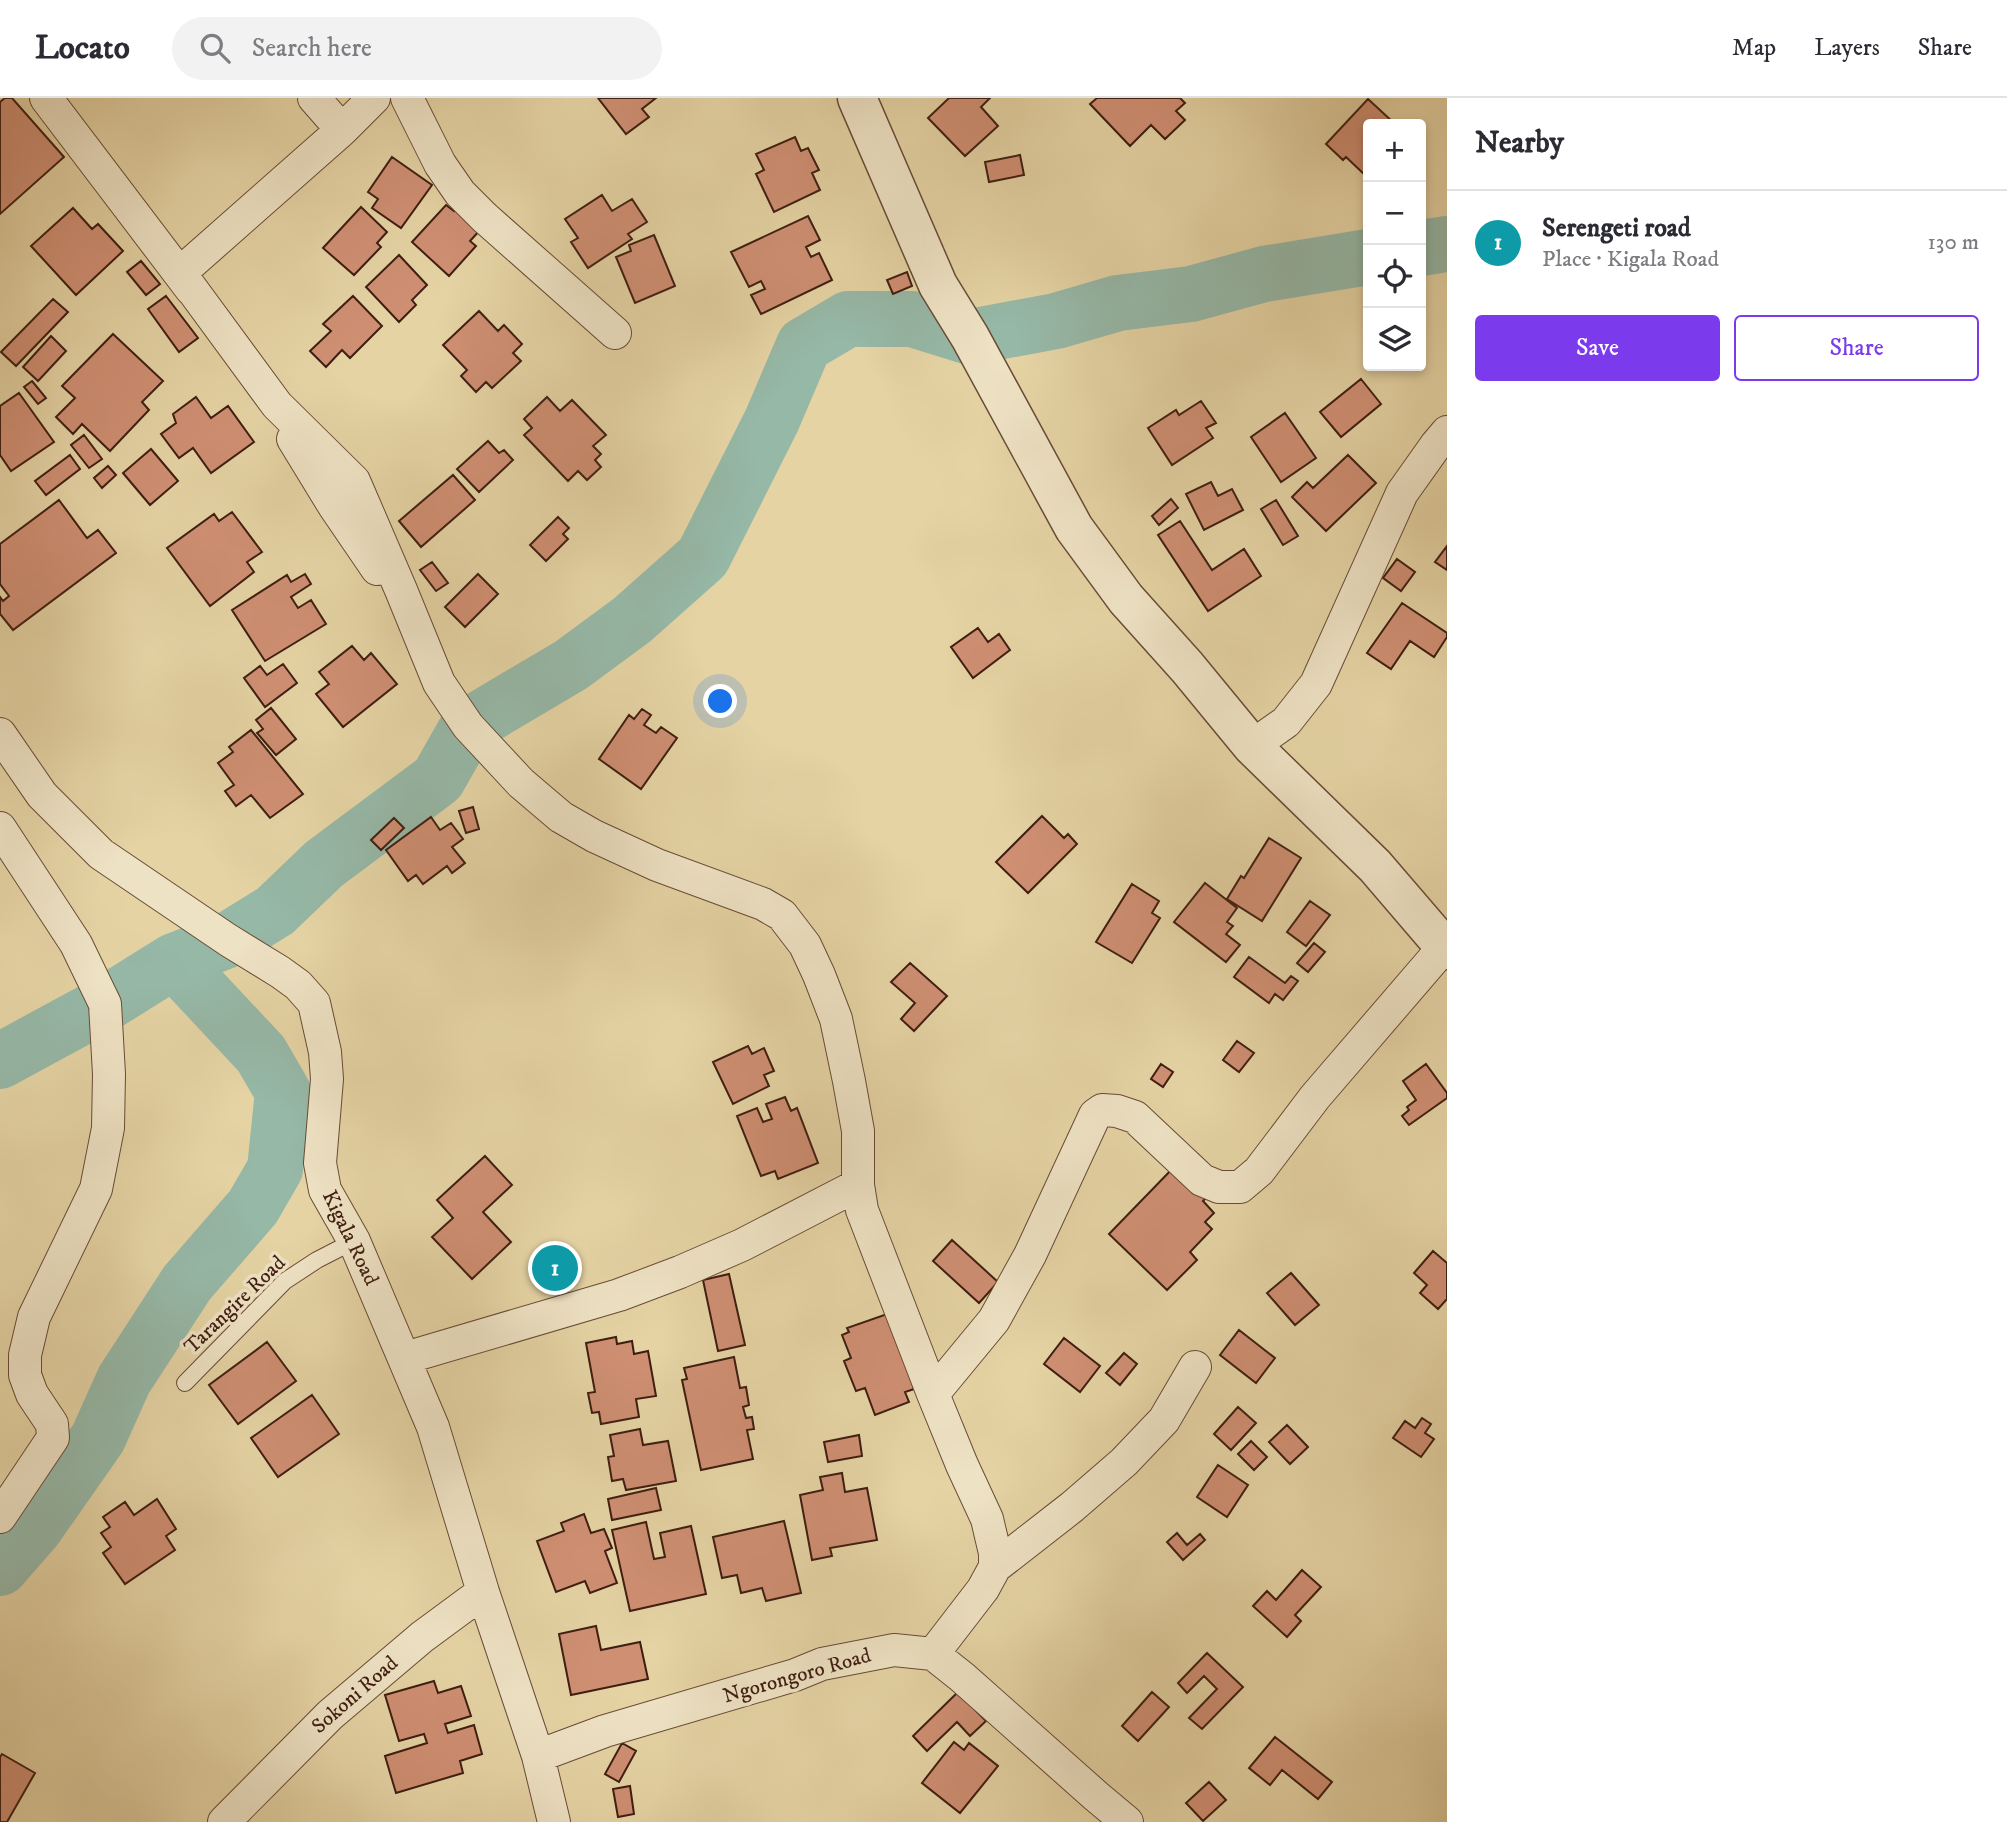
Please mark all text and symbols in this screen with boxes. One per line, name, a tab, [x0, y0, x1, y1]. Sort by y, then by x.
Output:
search box	[172, 17, 662, 80]
text: Locato	[35, 28, 130, 69]
icon: search	[196, 29, 234, 67]
text: Search here	[252, 32, 372, 65]
text: Map	[1732, 33, 1776, 63]
text: Layers	[1814, 33, 1880, 63]
text: Share	[1918, 33, 1972, 63]
map controls	[1363, 119, 1426, 371]
button: +	[1363, 119, 1426, 182]
text: Nearby	[1475, 125, 1564, 162]
button: −	[1363, 182, 1426, 245]
text: Serengeti road	[1542, 212, 1691, 245]
text: 1	[1494, 228, 1502, 257]
text: 130 m	[1927, 228, 1979, 257]
button: locate	[1363, 245, 1426, 308]
text: Place · Kigala Road	[1542, 245, 1719, 274]
button: layers	[1363, 308, 1426, 371]
button: Save	[1475, 315, 1720, 381]
button: Share	[1734, 315, 1979, 381]
your location	[703, 684, 737, 718]
street label: Kigala Road	[316, 1186, 384, 1290]
pin: 1	[532, 1242, 578, 1294]
street label: Tarangire Road	[179, 1250, 291, 1360]
street label: Ngorongoro Road	[720, 1642, 874, 1710]
street label: Sokoni Road	[306, 1650, 404, 1740]

